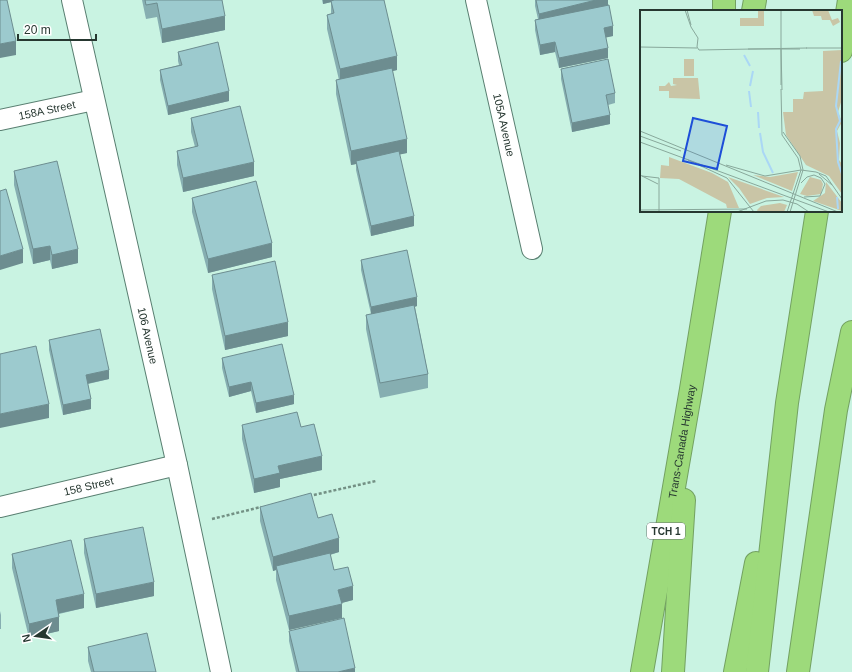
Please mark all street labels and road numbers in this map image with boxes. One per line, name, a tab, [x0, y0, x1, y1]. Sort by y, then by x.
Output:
street label: 105A Avenue	[491, 92, 517, 158]
street label: 158A Street	[18, 98, 76, 122]
street label: 106 Avenue	[136, 306, 160, 365]
street label: Trans-Canada Highway	[666, 383, 698, 499]
street label: 158 Street	[62, 474, 115, 498]
road number: TCH 1	[647, 523, 685, 539]

